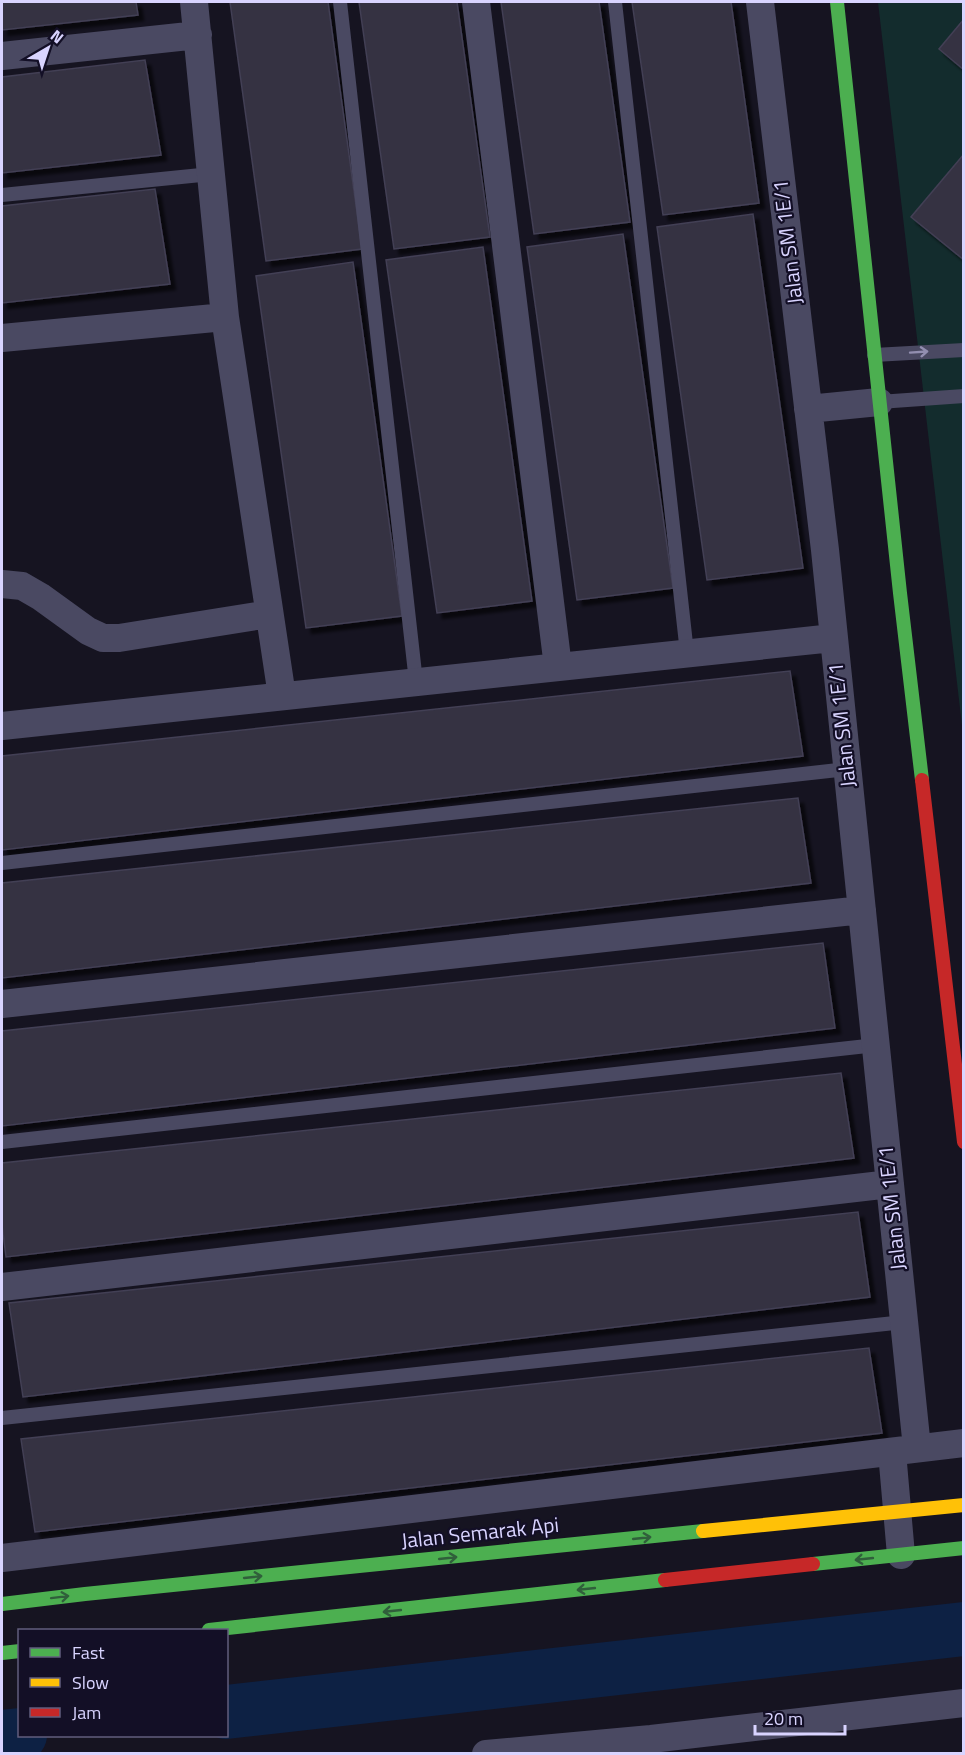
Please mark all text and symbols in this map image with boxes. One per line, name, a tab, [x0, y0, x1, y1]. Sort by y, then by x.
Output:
north arrow	[18, 18, 78, 78]
text: N	[46, 24, 69, 49]
street label: Jalan SM 1E/1	[763, 178, 811, 306]
one-way arrow	[908, 347, 928, 358]
street label: Jalan SM 1E/1	[819, 661, 863, 789]
street label: Jalan SM 1E/1	[869, 1144, 913, 1272]
street label: Jalan Semarak Api	[399, 1508, 560, 1556]
one-way arrow	[631, 1532, 651, 1543]
one-way arrow	[437, 1552, 457, 1563]
one-way arrow	[854, 1554, 874, 1565]
one-way arrow	[243, 1571, 263, 1582]
one-way arrow	[577, 1584, 597, 1595]
one-way arrow	[49, 1592, 69, 1603]
one-way arrow	[383, 1605, 403, 1616]
legend	[18, 1629, 228, 1737]
text: Fast	[72, 1639, 105, 1666]
text: Slow	[72, 1669, 109, 1696]
scale bar	[755, 1698, 845, 1736]
text: Jam	[72, 1699, 101, 1726]
text: 20 m	[764, 1705, 803, 1732]

